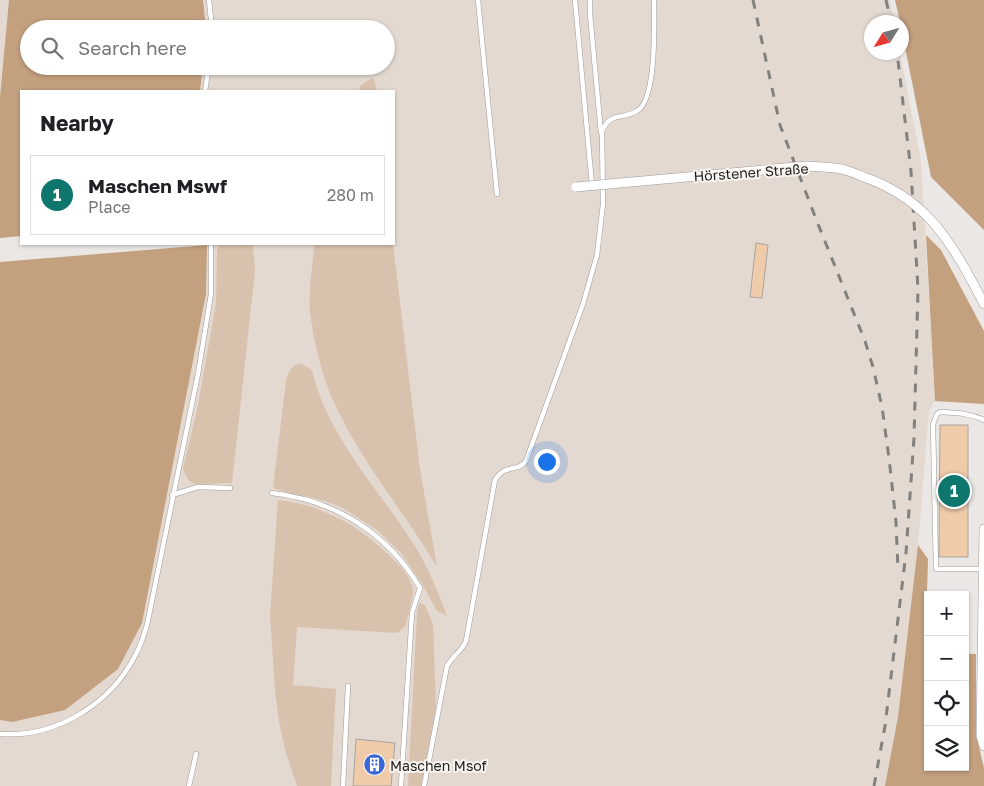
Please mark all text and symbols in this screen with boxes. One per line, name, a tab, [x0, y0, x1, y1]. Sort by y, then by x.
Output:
north arrow	[864, 15, 909, 60]
search box	[20, 20, 395, 75]
icon: search	[38, 34, 66, 62]
text: Search here	[78, 36, 187, 59]
text: Nearby	[40, 110, 114, 136]
street label: Hörstener Straße	[693, 160, 809, 184]
text: Maschen Mswf	[88, 174, 227, 197]
text: 1	[53, 185, 61, 205]
text: 280 m	[327, 185, 374, 205]
text: Place	[88, 197, 131, 217]
your location	[534, 449, 560, 475]
pin: 1	[938, 472, 970, 510]
map controls	[924, 591, 969, 771]
button: +	[924, 591, 969, 636]
button: −	[924, 636, 969, 681]
button: locate	[924, 681, 969, 726]
button: layers	[924, 726, 969, 771]
building icon: Maschen Msof	[362, 753, 386, 777]
place label: Maschen Msof	[390, 757, 487, 774]

